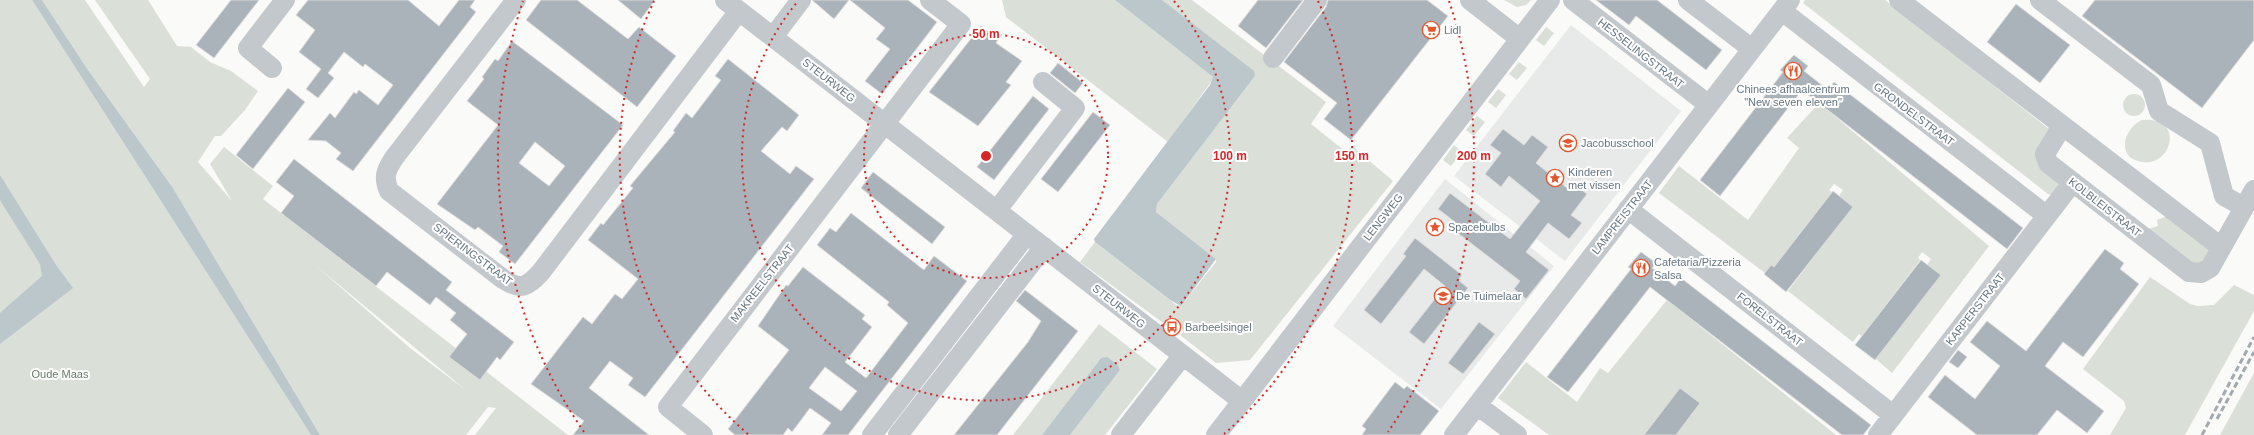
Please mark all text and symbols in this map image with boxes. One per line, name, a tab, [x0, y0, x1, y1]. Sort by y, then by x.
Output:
street label: HESSELINGSTRAAT	[1596, 16, 1686, 90]
supermarket icon: Lidl	[1421, 20, 1441, 40]
place label: Lidl	[1444, 24, 1461, 36]
text: 50 m	[972, 27, 1000, 41]
street label: STEURWEG	[800, 56, 858, 104]
restaurant icon: Chinees afhaalcentrum "New seven eleven"	[1783, 61, 1803, 81]
street label: GRONDELSTRAAT	[1872, 80, 1957, 148]
place label: Chinees afhaalcentrum "New seven eleven"	[1736, 83, 1850, 108]
school or university icon: Jacobusschool	[1558, 133, 1578, 153]
place label: Jacobusschool	[1581, 137, 1654, 149]
centre of rings	[979, 149, 993, 163]
text: 100 m	[1213, 149, 1247, 163]
text: 150 m	[1335, 149, 1369, 163]
text: 200 m	[1457, 149, 1491, 163]
place label: Kinderen met vissen	[1568, 166, 1621, 191]
place icon: Kinderen met vissen	[1545, 168, 1565, 188]
street label: KOLBLEISTRAAT	[2066, 175, 2144, 239]
street label: LAMPREISTRAAT	[1589, 177, 1655, 256]
street label: LENGWEG	[1361, 191, 1405, 243]
place icon: Spacebulbs	[1425, 217, 1445, 237]
street label: SPIERINGSTRAAT	[431, 221, 515, 288]
place label: Spacebulbs	[1448, 221, 1506, 233]
street label: MAKREELSTRAAT	[728, 242, 796, 324]
place label: Cafetaria/Pizzeria Salsa	[1654, 256, 1742, 281]
restaurant icon: Cafetaria/Pizzeria Salsa	[1631, 258, 1651, 278]
street label: KARPERSTRAAT	[1943, 270, 2007, 347]
street label: STEURWEG	[1090, 282, 1148, 330]
school or university icon: De Tuimelaar	[1433, 286, 1453, 306]
place label: De Tuimelaar	[1456, 290, 1522, 302]
street label: FORELSTRAAT	[1735, 290, 1805, 348]
bus stop icon: Barbeelsingel	[1162, 317, 1182, 337]
place label: Barbeelsingel	[1185, 321, 1252, 333]
park label: Oude Maas	[32, 368, 89, 380]

